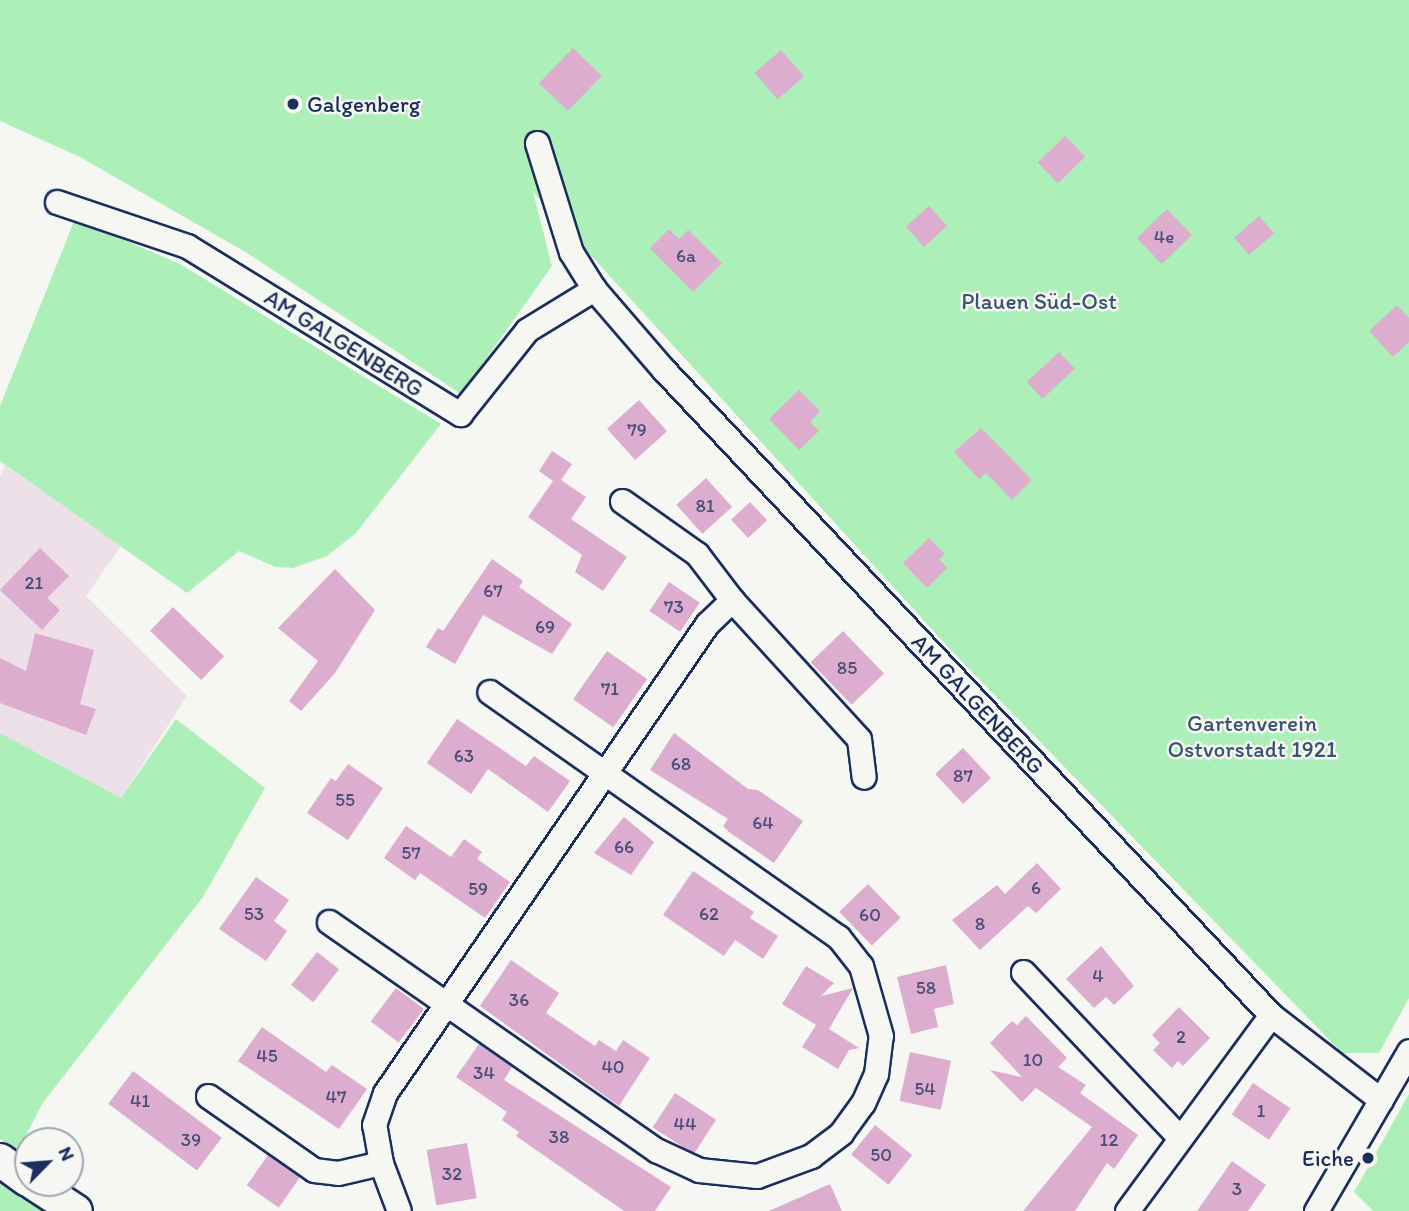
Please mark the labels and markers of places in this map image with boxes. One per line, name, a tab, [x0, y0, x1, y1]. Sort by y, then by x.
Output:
place label: Galgenberg	[307, 90, 421, 118]
marker: Galgenberg	[285, 96, 301, 112]
place label: Eiche	[1302, 1144, 1354, 1172]
marker: Eiche	[1360, 1150, 1376, 1166]

